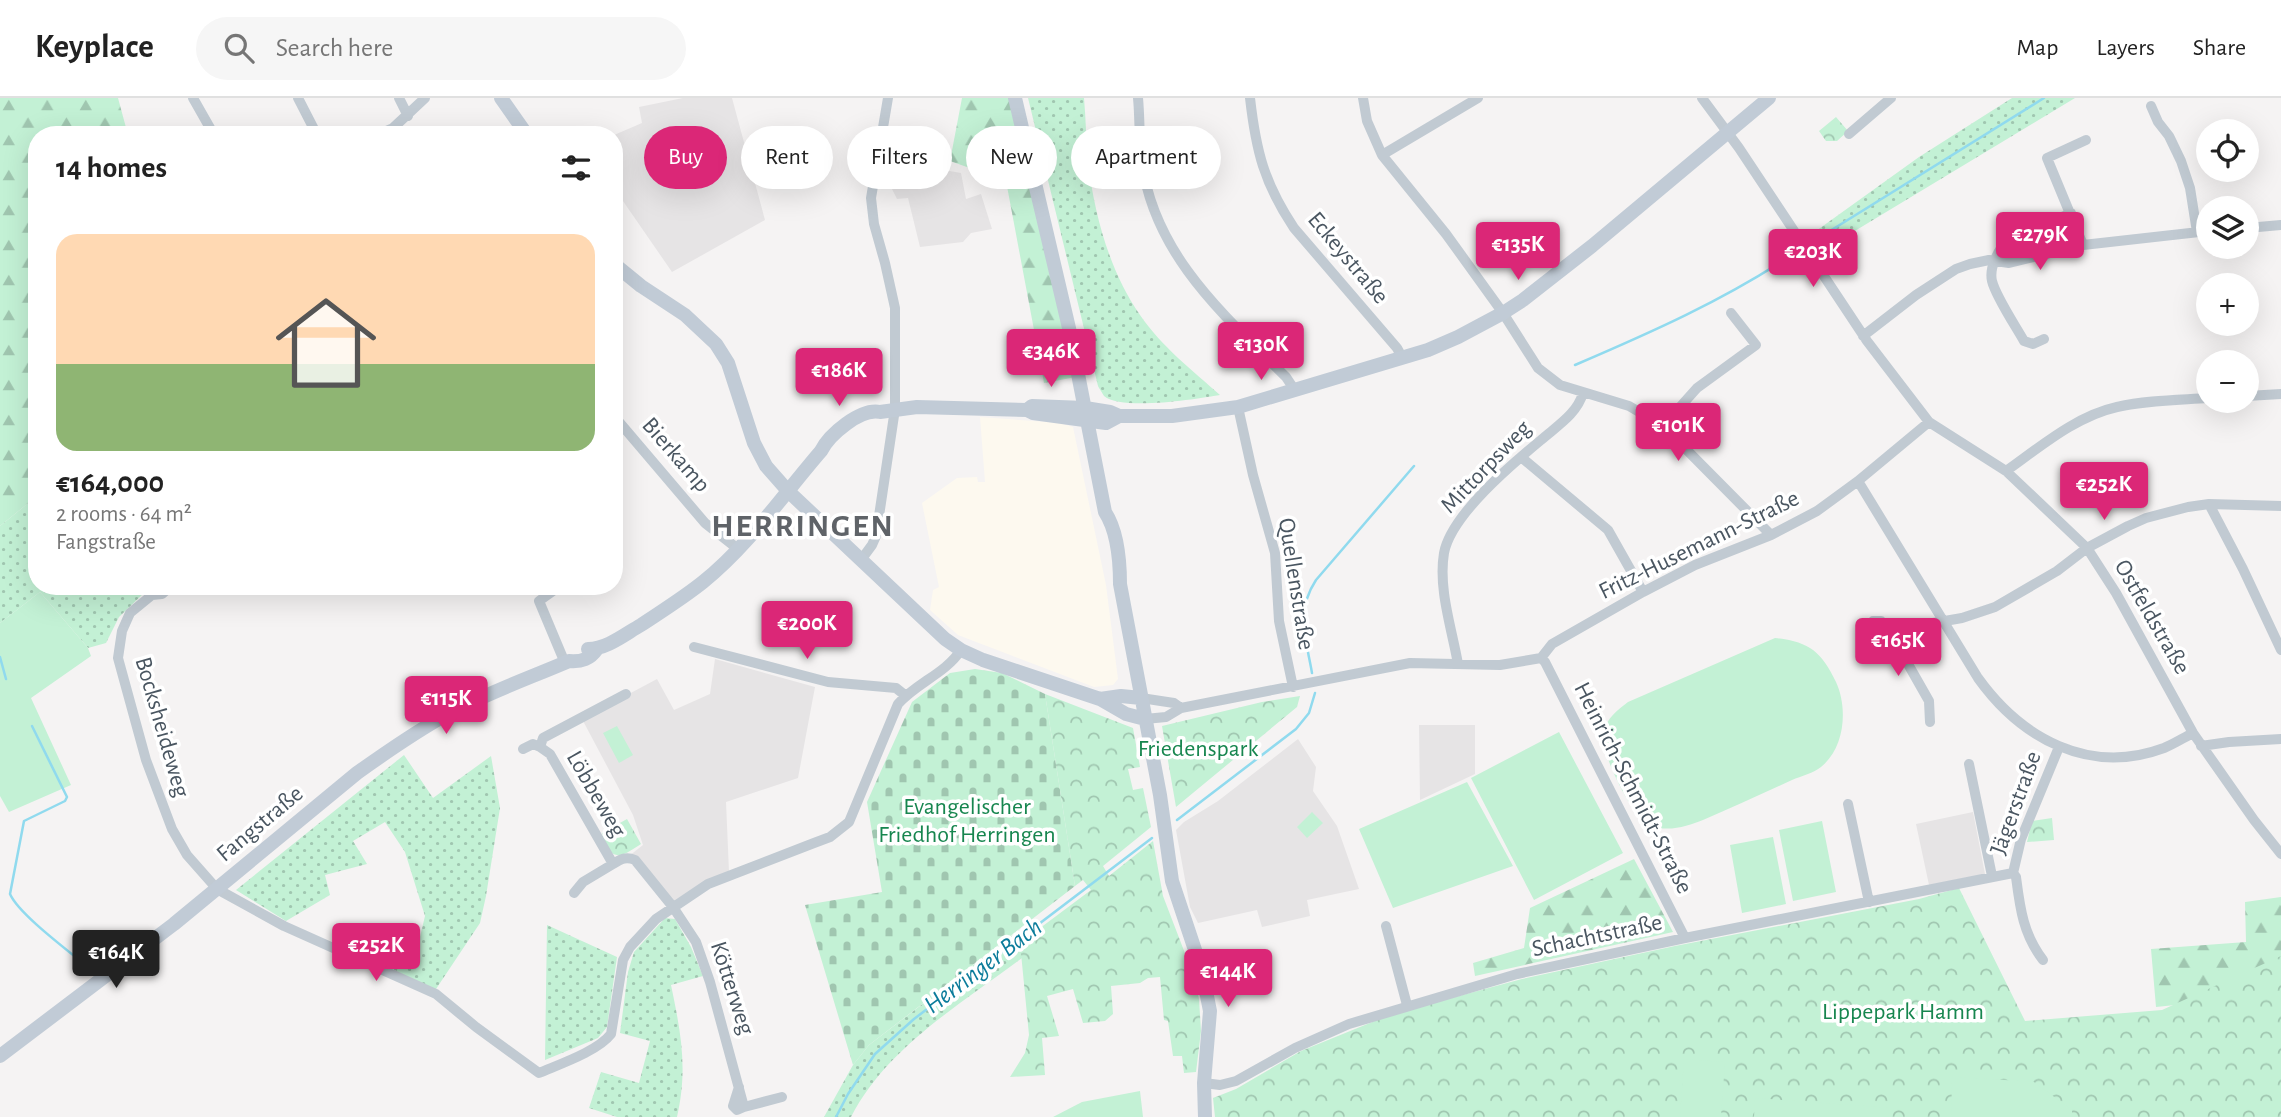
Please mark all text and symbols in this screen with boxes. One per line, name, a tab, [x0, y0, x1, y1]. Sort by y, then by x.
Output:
search box	[196, 17, 686, 80]
icon: search	[220, 29, 258, 67]
text: Keyplace	[35, 31, 154, 64]
text: Search here	[276, 35, 393, 61]
text: Map	[2016, 36, 2058, 60]
text: Layers	[2096, 36, 2155, 60]
text: Share	[2193, 36, 2246, 60]
map controls	[2196, 119, 2259, 413]
button: locate	[2196, 119, 2259, 182]
chip: Buy	[644, 126, 727, 189]
chip: Rent	[741, 126, 833, 189]
chip: Filters	[847, 126, 952, 189]
chip: New	[966, 126, 1057, 189]
chip: Apartment	[1071, 126, 1221, 189]
icon: filters	[557, 149, 595, 187]
text: 14 homes	[56, 153, 167, 183]
button: layers	[2196, 196, 2259, 259]
street label: Eckeystraße	[1303, 208, 1393, 308]
pin: €279K	[1991, 212, 2089, 272]
pin: €135K	[1469, 222, 1567, 282]
text: €279K	[2012, 223, 2068, 246]
pin: €203K	[1764, 230, 1862, 289]
text: €135K	[1492, 233, 1544, 256]
text: €203K	[1785, 240, 1841, 263]
button: +	[2196, 273, 2259, 336]
icon: home	[263, 280, 389, 406]
pin: €130K	[1212, 322, 1310, 382]
pin: €346K	[1002, 330, 1100, 389]
text: €130K	[1234, 333, 1288, 356]
text: €346K	[1023, 340, 1079, 363]
pin: €186K	[790, 348, 888, 408]
button: −	[2196, 350, 2259, 413]
text: €186K	[812, 359, 866, 382]
pin: €101K	[1629, 404, 1727, 463]
street label: Bierkamp	[637, 413, 715, 497]
text: €101K	[1652, 414, 1704, 437]
street label: Mittorpsweg	[1436, 416, 1536, 518]
pin: €252K	[2055, 462, 2153, 522]
text: €164,000	[56, 468, 164, 498]
text: €252K	[2076, 473, 2132, 496]
street label: Fritz-Husemann-Straße	[1595, 486, 1803, 604]
text: 2 rooms · 64 m²	[56, 503, 192, 526]
district label: HERRINGEN	[711, 510, 895, 542]
street label: Quellenstraße	[1274, 516, 1318, 652]
text: Fangstraße	[56, 531, 156, 554]
street label: Ostfeldstraße	[2110, 556, 2194, 678]
pin: €200K	[758, 602, 856, 661]
text: €200K	[778, 612, 836, 635]
pin: €165K	[1849, 618, 1947, 678]
text: €165K	[1871, 629, 1925, 652]
street label: Bocksheideweg	[131, 654, 194, 800]
pin: €115K	[397, 676, 495, 736]
street label: Heinrich-Schmidt-Straße	[1569, 678, 1697, 898]
text: €115K	[421, 687, 471, 710]
park label: Friedenspark	[1138, 737, 1258, 761]
street label: Löbbeweg	[562, 747, 630, 842]
street label: Jägerstraße	[1986, 748, 2046, 858]
street label: Fangstraße	[212, 781, 308, 867]
park label: Evangelischer Friedhof Herringen	[878, 795, 1056, 847]
street label: Schachtstraße	[1530, 910, 1664, 962]
water label: Herringer Bach	[919, 913, 1047, 1019]
pin: €252K	[327, 924, 425, 983]
pin: €164K	[67, 930, 165, 990]
text: €252K	[348, 934, 404, 957]
street label: Kötterweg	[706, 938, 758, 1038]
text: €164K	[88, 941, 144, 964]
pin: €144K	[1179, 950, 1277, 1009]
text: €144K	[1200, 960, 1256, 983]
park label: Lippepark Hamm	[1822, 1000, 1984, 1024]

